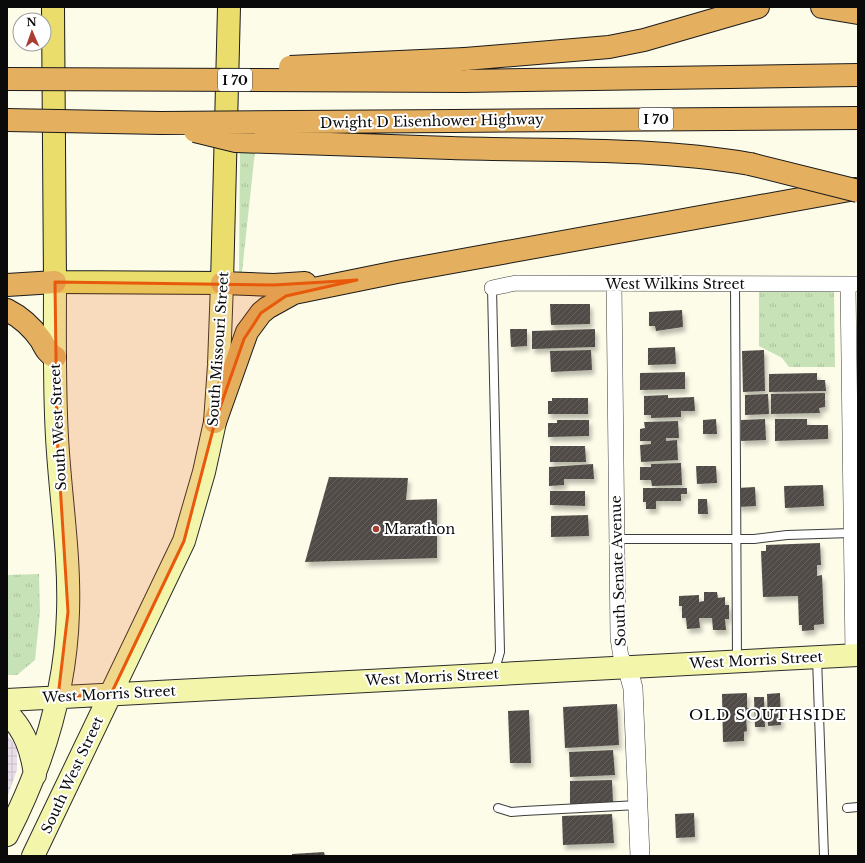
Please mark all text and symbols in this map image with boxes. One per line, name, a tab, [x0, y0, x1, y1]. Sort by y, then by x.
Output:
north arrow	[12, 12, 52, 52]
text: N	[26, 15, 38, 29]
road number: I 70	[218, 69, 252, 91]
road number: I 70	[639, 108, 673, 130]
street label: Dwight D Eisenhower Highway	[320, 110, 544, 132]
street label: South Missouri Street	[204, 270, 232, 427]
street label: West Wilkins Street	[604, 275, 746, 293]
street label: South West Street	[46, 362, 70, 491]
street label: South Senate Avenue	[606, 495, 630, 647]
place label: Marathon	[384, 520, 456, 538]
marker: Marathon	[371, 524, 381, 534]
street label: West Morris Street	[688, 647, 824, 673]
street label: West Morris Street	[364, 664, 500, 690]
street label: West Morris Street	[41, 681, 177, 707]
district label: OLD SOUTHSIDE	[689, 705, 847, 724]
street label: South West Street	[37, 713, 107, 836]

